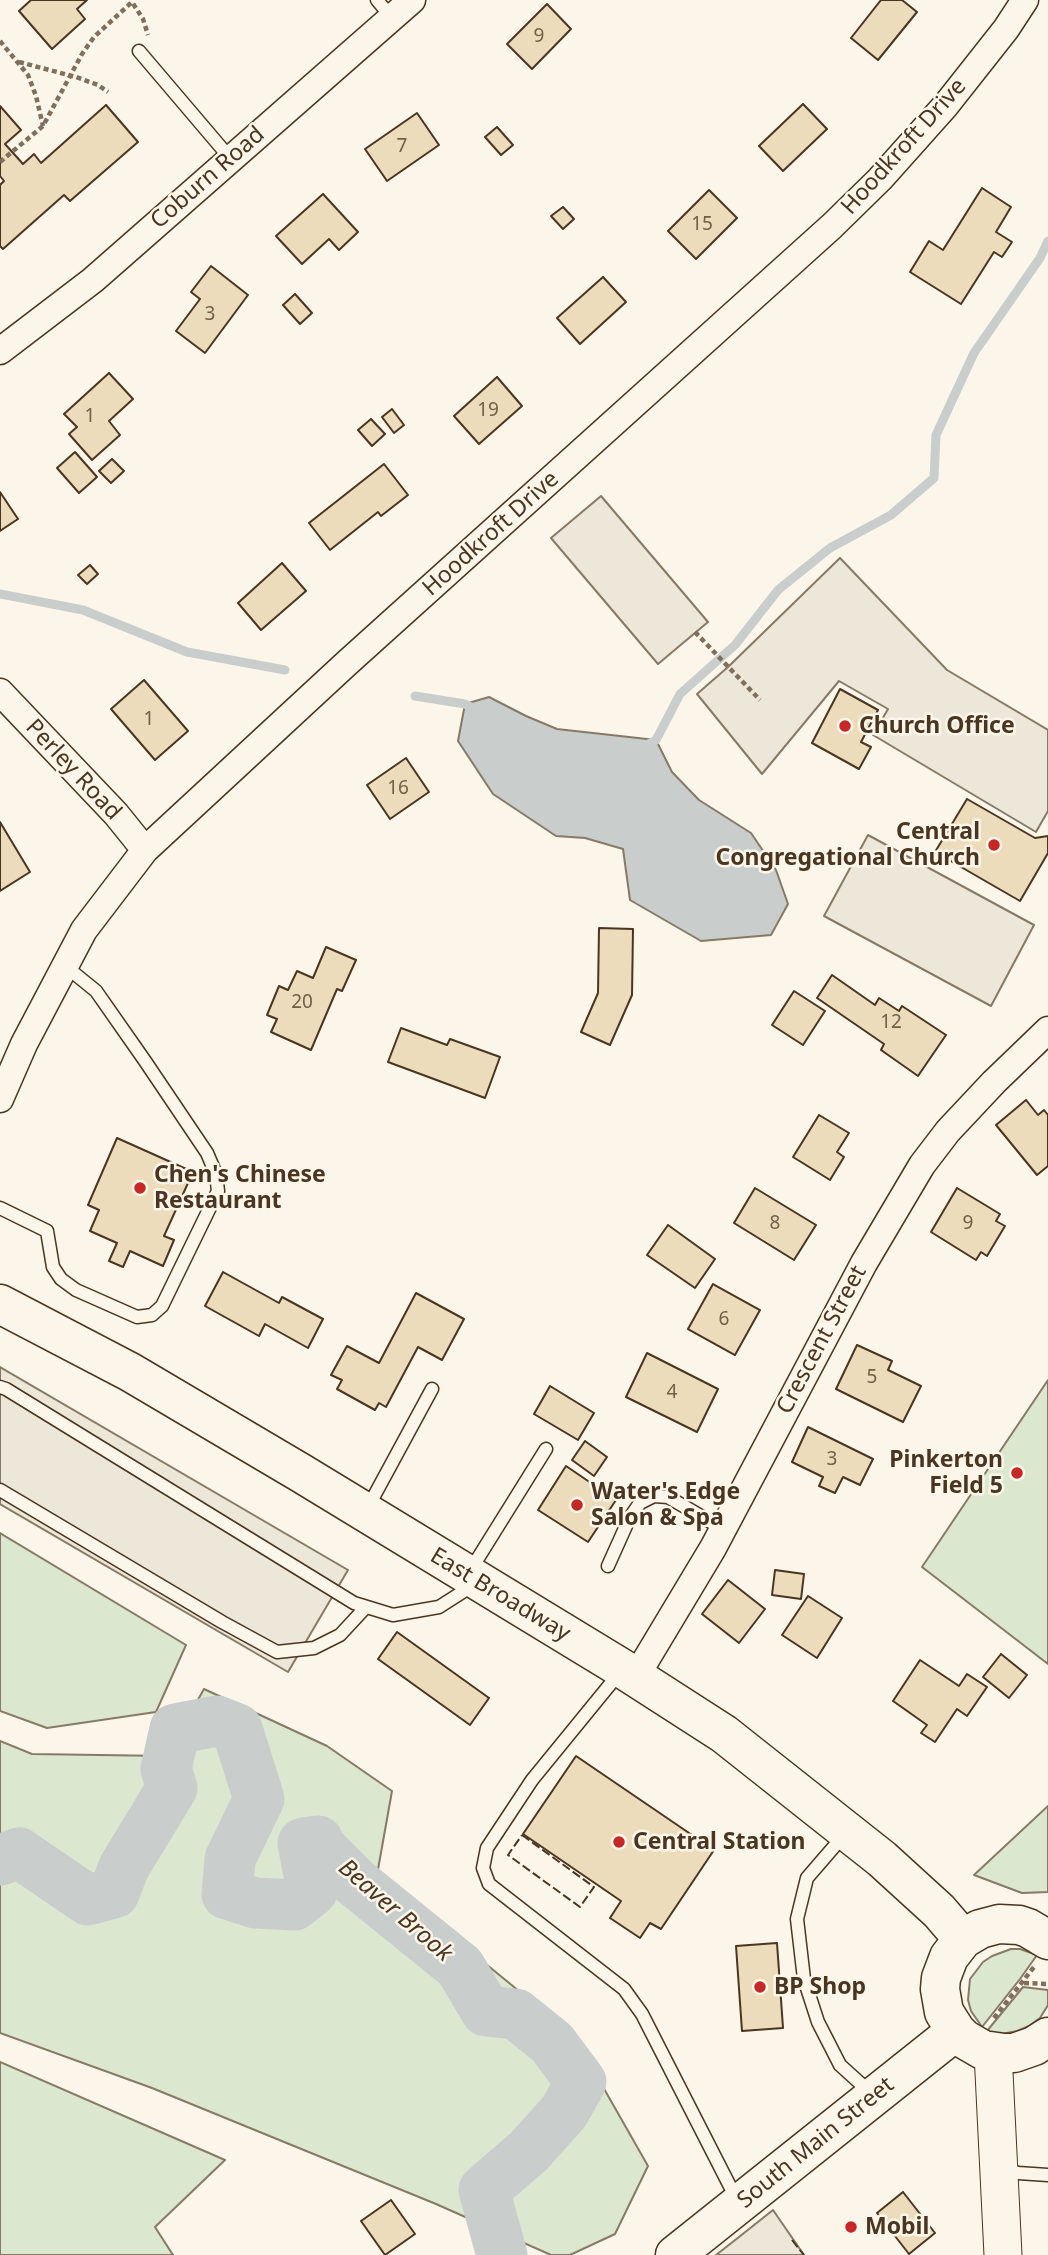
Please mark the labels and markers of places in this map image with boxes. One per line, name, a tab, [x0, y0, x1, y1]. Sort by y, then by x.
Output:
place label: Church Office	[859, 712, 1015, 740]
marker: Church Office	[837, 718, 853, 734]
place label: Central Congregational Church	[715, 818, 980, 872]
marker: Central Congregational Church	[986, 837, 1002, 853]
place label: Chen's Chinese Restaurant	[154, 1161, 326, 1215]
marker: Chen's Chinese Restaurant	[132, 1180, 148, 1196]
place label: Pinkerton Field 5	[889, 1446, 1003, 1500]
marker: Pinkerton Field 5	[1009, 1465, 1025, 1481]
place label: Water's Edge Salon & Spa	[591, 1478, 740, 1532]
marker: Water's Edge Salon & Spa	[569, 1497, 585, 1513]
place label: Central Station	[633, 1828, 805, 1856]
marker: Central Station	[611, 1834, 627, 1850]
place label: BP Shop	[774, 1973, 866, 2001]
marker: BP Shop	[752, 1979, 768, 1995]
place label: Mobil	[865, 2213, 929, 2241]
marker: Mobil	[843, 2219, 859, 2235]

